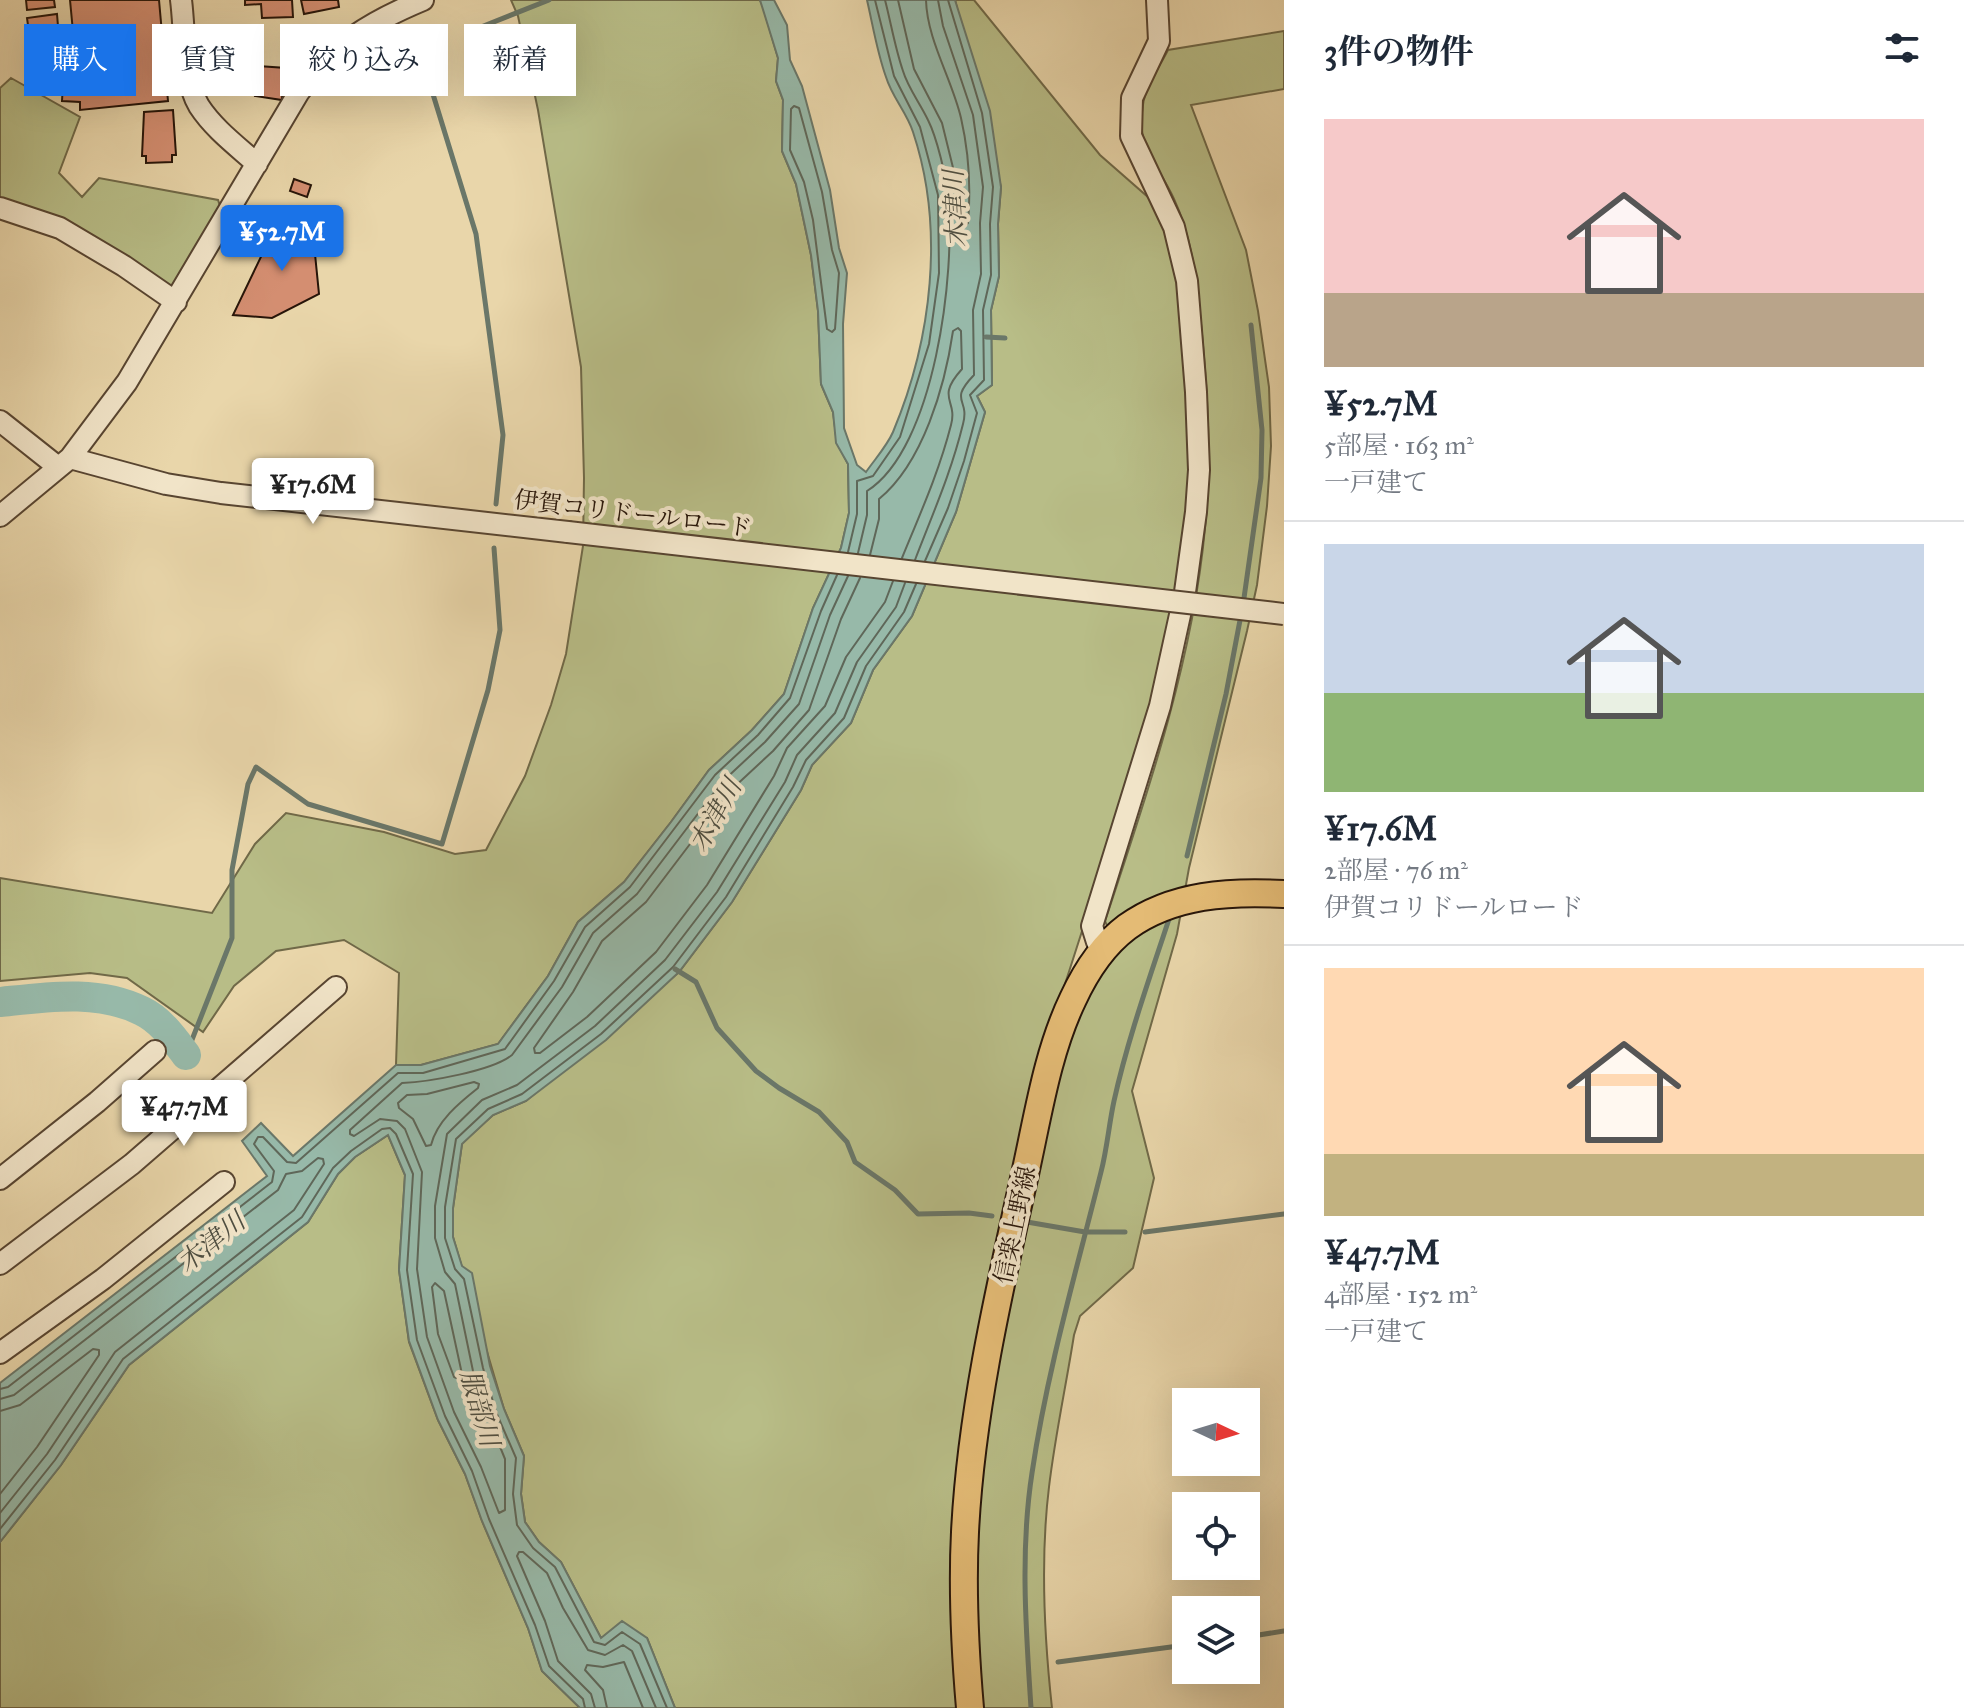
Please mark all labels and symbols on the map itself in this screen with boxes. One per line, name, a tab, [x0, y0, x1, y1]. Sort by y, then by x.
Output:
water label: 木津川	[937, 166, 973, 249]
pin: ¥52.7M	[217, 205, 347, 273]
pin: ¥17.6M	[248, 458, 378, 526]
street label: 伊賀コリドールロード	[512, 485, 754, 543]
water label: 木津川	[682, 771, 749, 857]
pin: ¥47.7M	[119, 1080, 249, 1148]
street label: 信楽上野線	[988, 1163, 1042, 1287]
water label: 木津川	[171, 1203, 254, 1279]
water label: 服部川	[454, 1366, 507, 1453]
north arrow	[1172, 1388, 1260, 1476]

